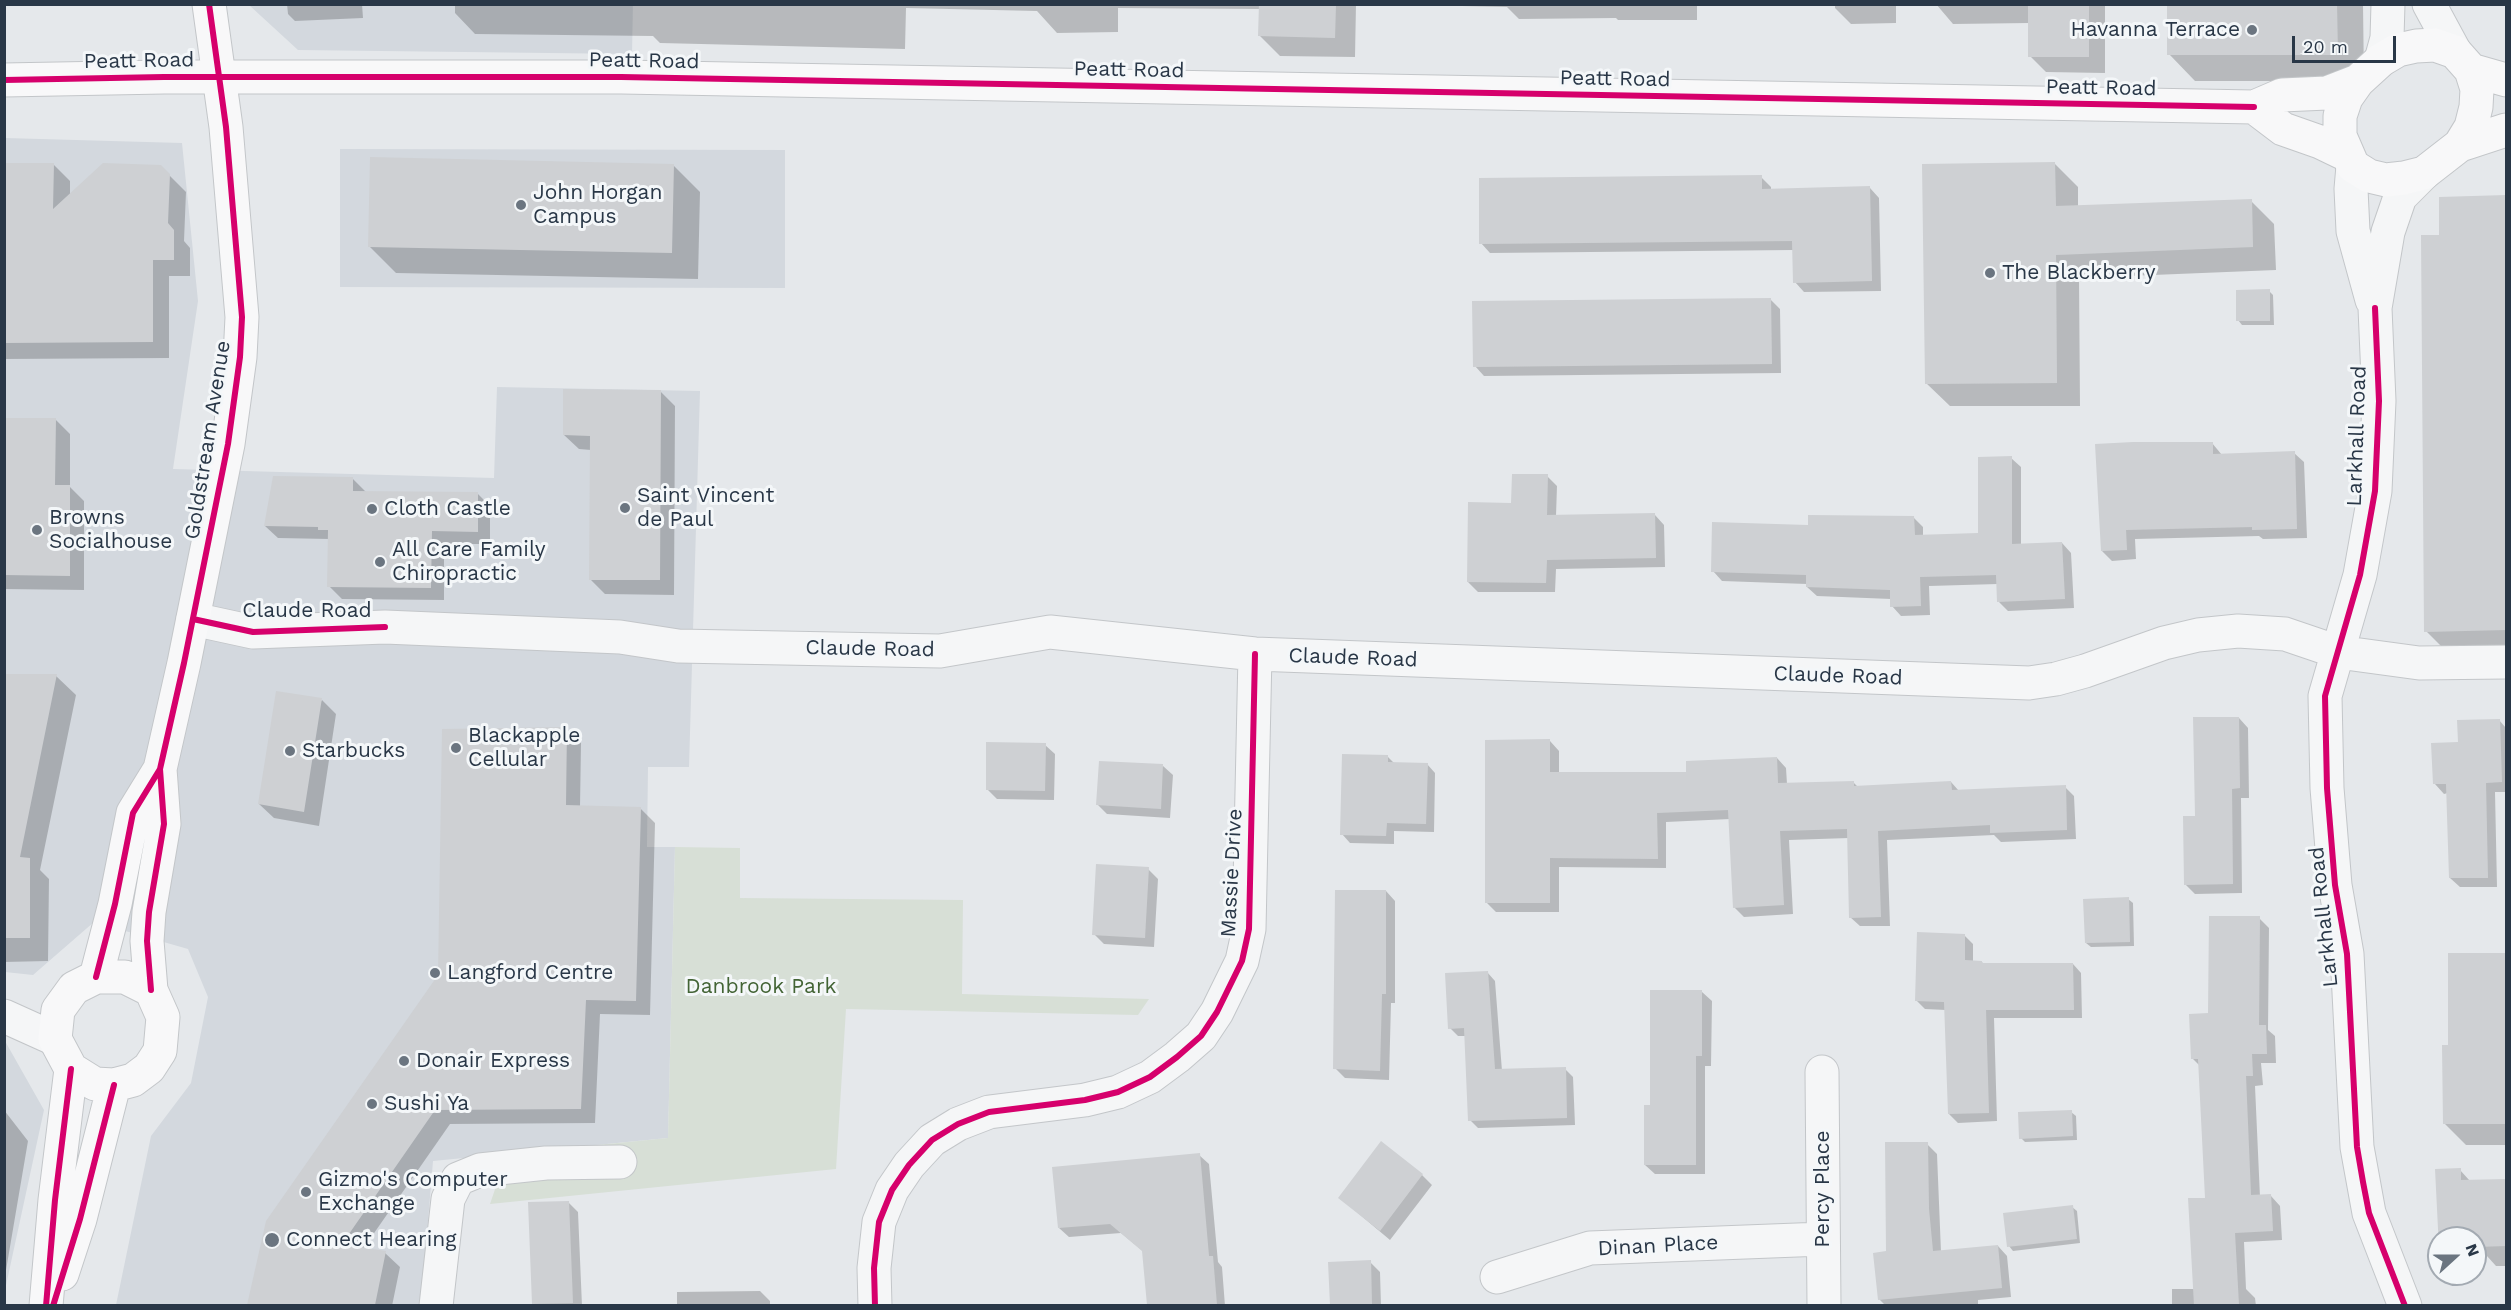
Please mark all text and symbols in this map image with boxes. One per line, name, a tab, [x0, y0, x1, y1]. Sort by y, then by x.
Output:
place label: Havanna Terrace	[2071, 17, 2240, 43]
marker: Havanna Terrace	[2245, 23, 2259, 37]
scale bar	[2295, 24, 2398, 62]
text: 20 m	[2303, 36, 2348, 57]
street label: Peatt Road	[83, 47, 195, 75]
street label: Peatt Road	[588, 47, 700, 75]
street label: Peatt Road	[1073, 56, 1185, 84]
street label: Peatt Road	[1559, 65, 1671, 93]
street label: Peatt Road	[2045, 74, 2157, 102]
place label: John Horgan Campus	[533, 180, 662, 230]
marker: John Horgan Campus	[514, 198, 528, 212]
place label: The Blackberry	[2002, 260, 2155, 286]
marker: The Blackberry	[1983, 266, 1997, 280]
street label: Goldstream Avenue	[180, 339, 236, 541]
street label: Larkhall Road	[2342, 365, 2372, 507]
place label: Saint Vincent de Paul	[637, 483, 774, 533]
place label: Cloth Castle	[384, 496, 511, 522]
marker: Saint Vincent de Paul	[618, 501, 632, 515]
marker: Cloth Castle	[365, 502, 379, 516]
place label: Browns Socialhouse	[49, 505, 172, 555]
marker: Browns Socialhouse	[30, 523, 44, 537]
place label: All Care Family Chiropractic	[392, 537, 546, 587]
marker: All Care Family Chiropractic	[373, 555, 387, 569]
street label: Claude Road	[242, 598, 372, 624]
street label: Claude Road	[805, 635, 935, 663]
street label: Claude Road	[1288, 643, 1418, 673]
street label: Claude Road	[1773, 661, 1903, 691]
place label: Blackapple Cellular	[468, 723, 580, 773]
place label: Starbucks	[302, 738, 405, 764]
marker: Blackapple Cellular	[449, 741, 463, 755]
marker: Starbucks	[283, 744, 297, 758]
street label: Massie Drive	[1216, 808, 1248, 938]
street label: Larkhall Road	[2304, 846, 2344, 988]
place label: Langford Centre	[447, 960, 613, 986]
marker: Langford Centre	[428, 966, 442, 980]
park label: Danbrook Park	[686, 974, 836, 1000]
place label: Donair Express	[416, 1048, 570, 1074]
marker: Donair Express	[397, 1054, 411, 1068]
place label: Sushi Ya	[384, 1091, 469, 1117]
marker: Sushi Ya	[365, 1097, 379, 1111]
street label: Percy Place	[1810, 1130, 1836, 1248]
place label: Gizmo's Computer Exchange	[318, 1167, 508, 1217]
marker: Gizmo's Computer Exchange	[299, 1185, 313, 1199]
north arrow	[2427, 1226, 2487, 1286]
place label: Connect Hearing	[286, 1227, 456, 1253]
street label: Dinan Place	[1597, 1230, 1719, 1262]
marker: Connect Hearing	[263, 1231, 281, 1249]
text: N	[2461, 1241, 2483, 1259]

